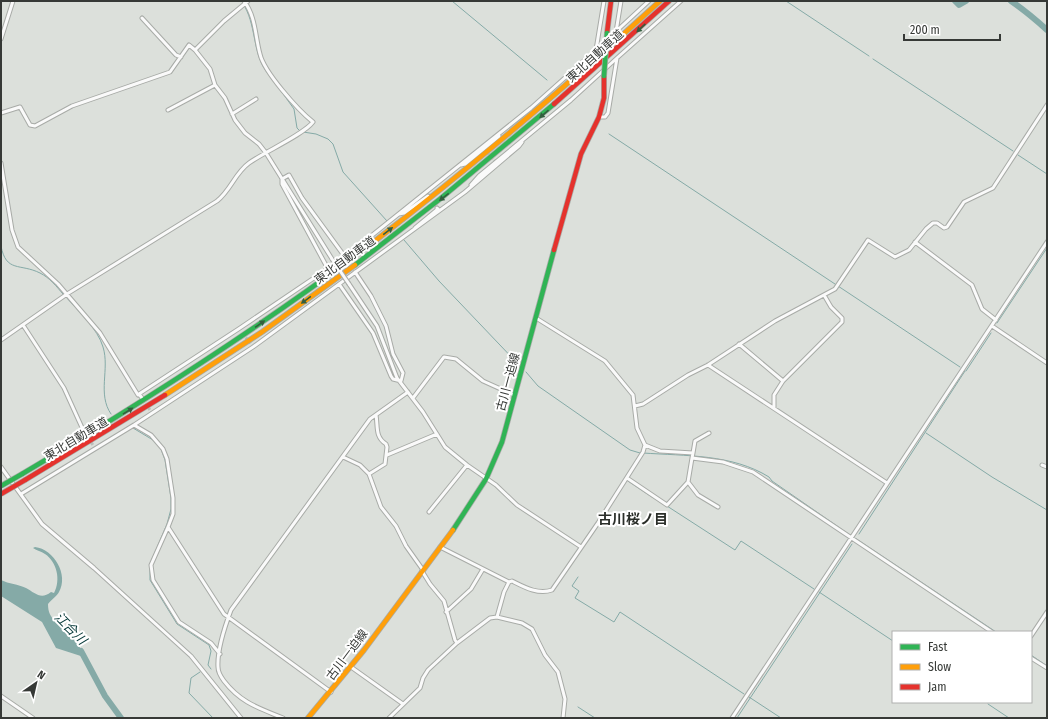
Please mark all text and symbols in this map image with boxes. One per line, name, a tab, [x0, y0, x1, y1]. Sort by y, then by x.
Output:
scale bar	[904, 16, 1000, 42]
one-way arrow	[636, 23, 646, 32]
text: 200 m	[910, 23, 940, 37]
street label: 東北自動車道	[564, 27, 626, 85]
one-way arrow	[539, 110, 549, 119]
one-way arrow	[438, 192, 449, 201]
one-way arrow	[382, 227, 393, 236]
street label: 東北自動車道	[312, 233, 378, 287]
one-way arrow	[301, 296, 312, 305]
one-way arrow	[254, 320, 265, 328]
street label: 古川一迫線	[493, 351, 523, 413]
one-way arrow	[123, 407, 133, 415]
street label: 東北自動車道	[42, 414, 110, 464]
district label: 古川桜ノ目	[598, 511, 668, 528]
water label: 江合川	[52, 609, 91, 649]
street label: 古川一迫線	[323, 627, 371, 683]
legend	[892, 631, 1032, 703]
text: Fast	[928, 640, 947, 654]
text: Slow	[928, 660, 951, 674]
north arrow	[16, 663, 56, 703]
text: N	[35, 668, 48, 682]
text: Jam	[928, 680, 946, 694]

